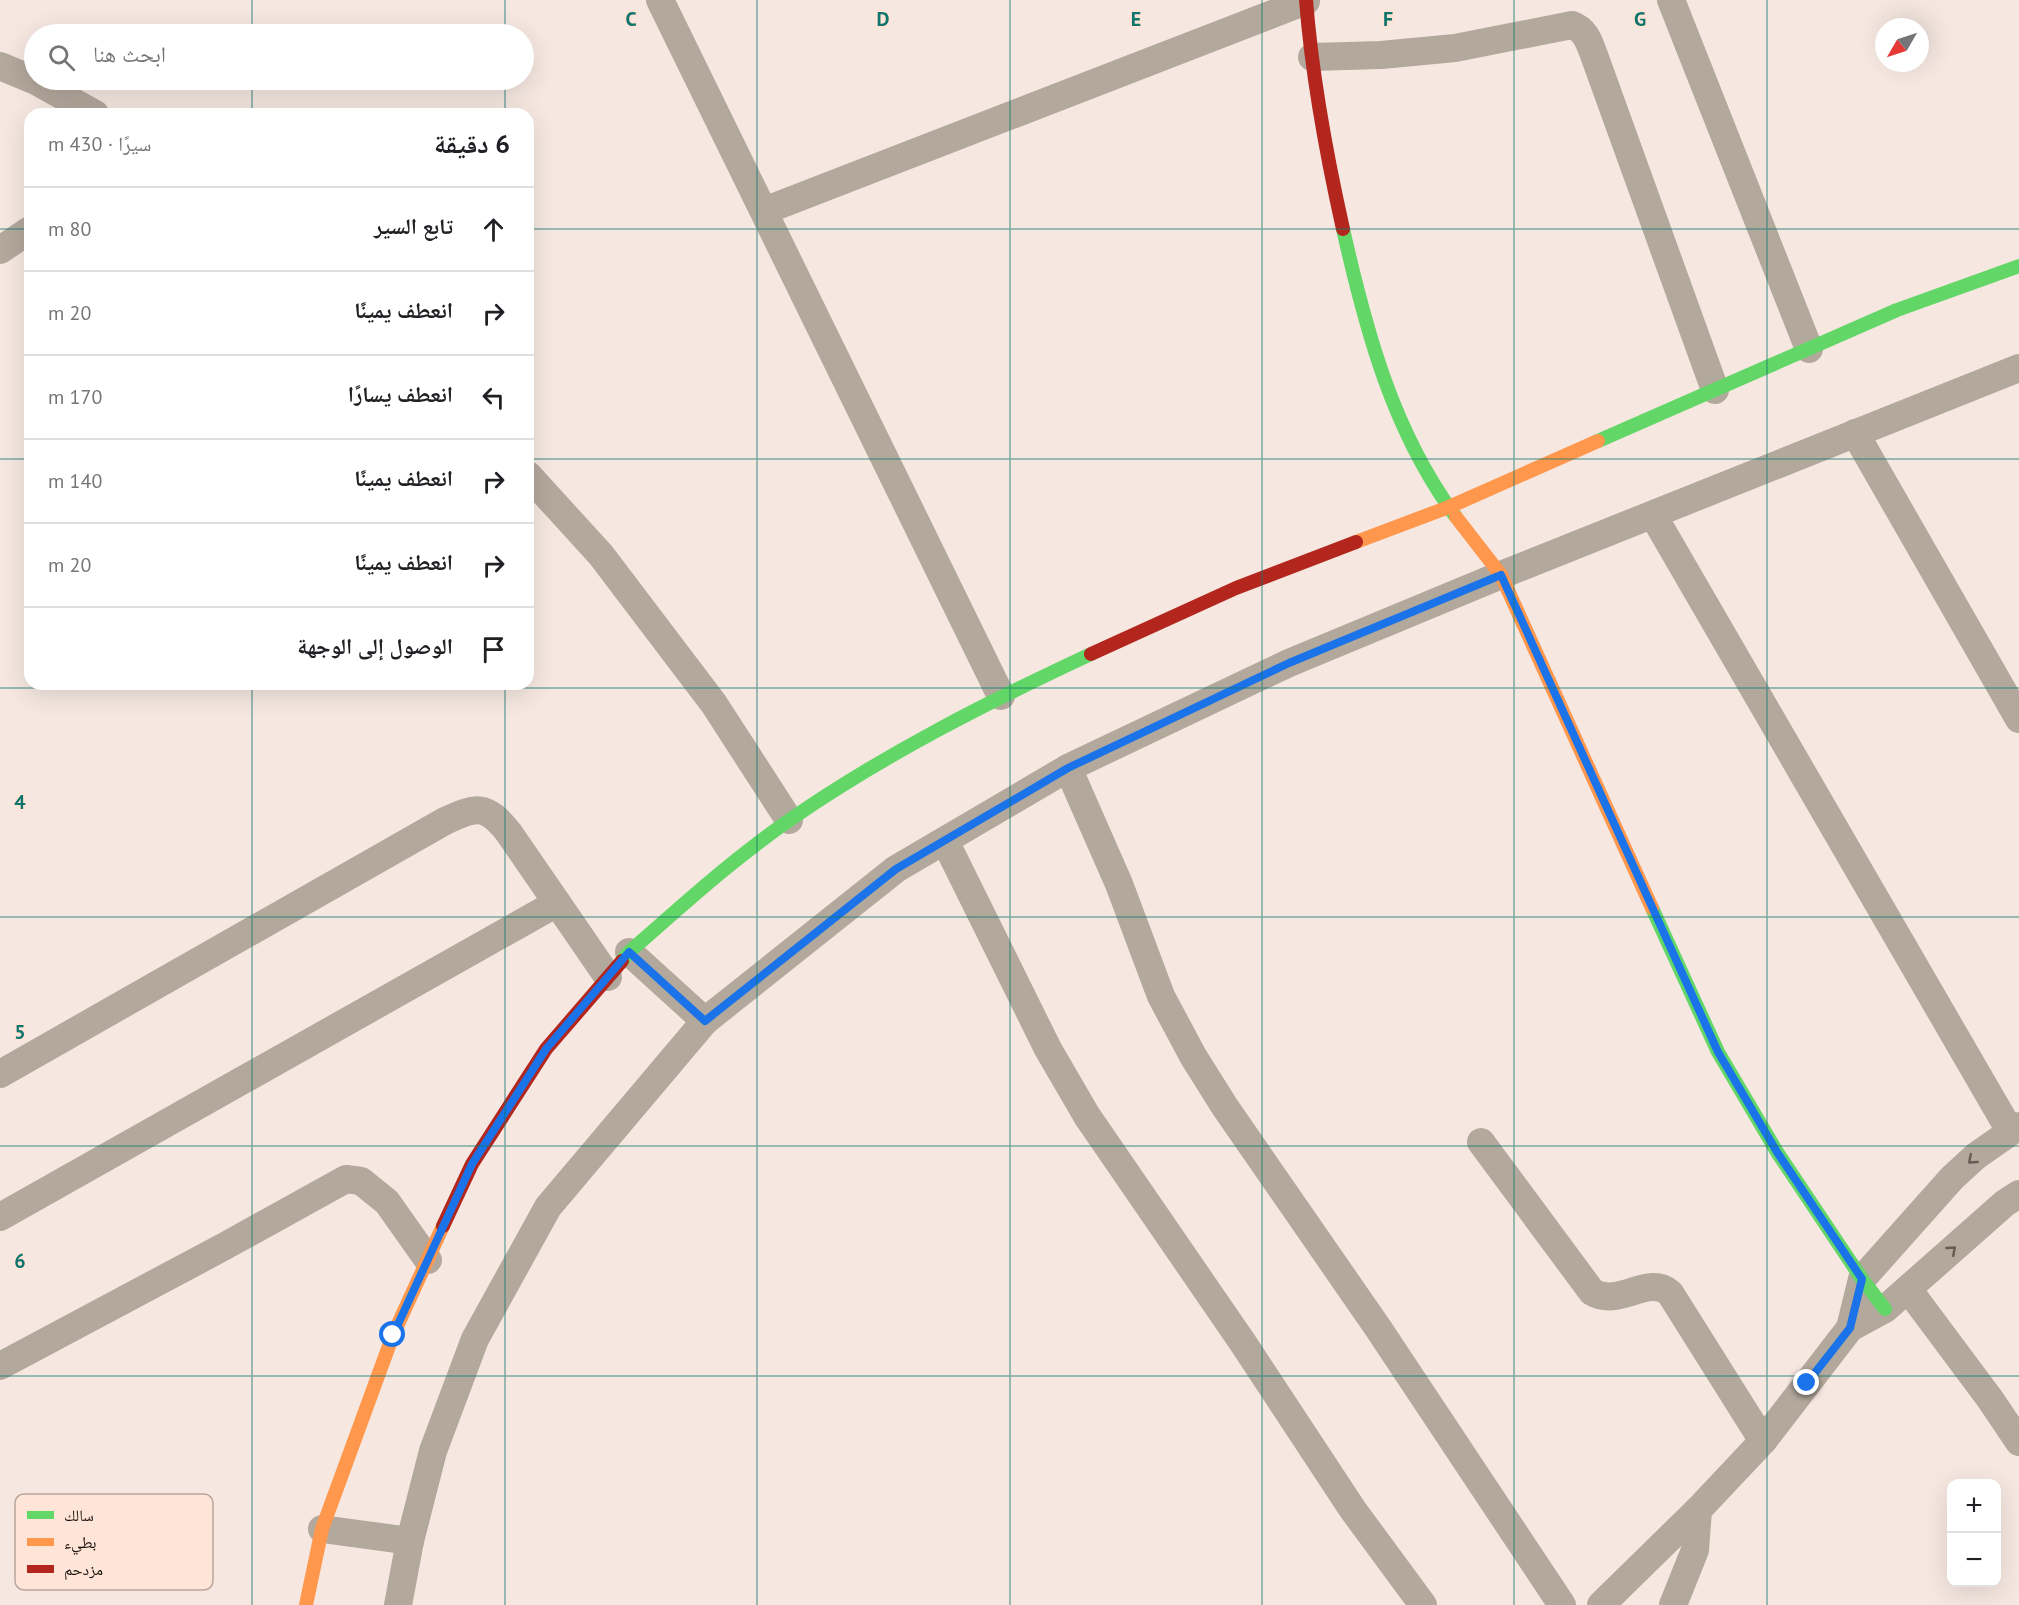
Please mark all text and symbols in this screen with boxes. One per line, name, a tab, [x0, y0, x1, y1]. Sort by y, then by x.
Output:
text: C	[625, 6, 637, 32]
text: D	[877, 6, 890, 32]
text: E	[1131, 6, 1141, 32]
text: F	[1383, 6, 1393, 32]
text: G	[1634, 6, 1646, 32]
north arrow	[1875, 18, 1929, 72]
search box	[24, 24, 534, 90]
text: ابحث هنا	[93, 40, 166, 68]
icon: search	[45, 41, 78, 74]
text: 6 دقيقة	[434, 127, 510, 160]
text: سيرًا · 430 m	[48, 131, 152, 157]
text: تابع السير	[374, 212, 453, 240]
icon: ahead	[477, 213, 510, 246]
text: 80 m	[48, 216, 91, 242]
text: انعطف يمينًا	[354, 296, 453, 324]
icon: right	[477, 297, 510, 330]
text: 20 m	[48, 300, 91, 326]
text: انعطف يسارًا	[348, 380, 453, 408]
icon: left	[477, 381, 510, 414]
text: 170 m	[48, 384, 102, 410]
text: انعطف يمينًا	[354, 464, 453, 492]
icon: right	[477, 465, 510, 498]
text: 140 m	[48, 468, 102, 494]
text: انعطف يمينًا	[354, 548, 453, 576]
icon: right	[477, 549, 510, 582]
text: 20 m	[48, 552, 91, 578]
text: الوصول إلى الوجهة	[297, 632, 453, 660]
icon: arrive	[477, 633, 510, 666]
text: 4	[14, 789, 26, 815]
text: 5	[14, 1019, 26, 1045]
one-way arrow	[1968, 1153, 1979, 1164]
one-way arrow	[1945, 1246, 1956, 1257]
text: 6	[14, 1248, 26, 1274]
route start	[379, 1321, 405, 1347]
route end	[1793, 1369, 1819, 1395]
map controls	[1947, 1479, 2001, 1587]
button: +	[1947, 1479, 2001, 1533]
legend	[15, 1494, 213, 1590]
text: سالك	[64, 1505, 94, 1525]
text: بطيء	[64, 1532, 96, 1555]
button: −	[1947, 1533, 2001, 1587]
text: مزدحم	[64, 1559, 103, 1580]

